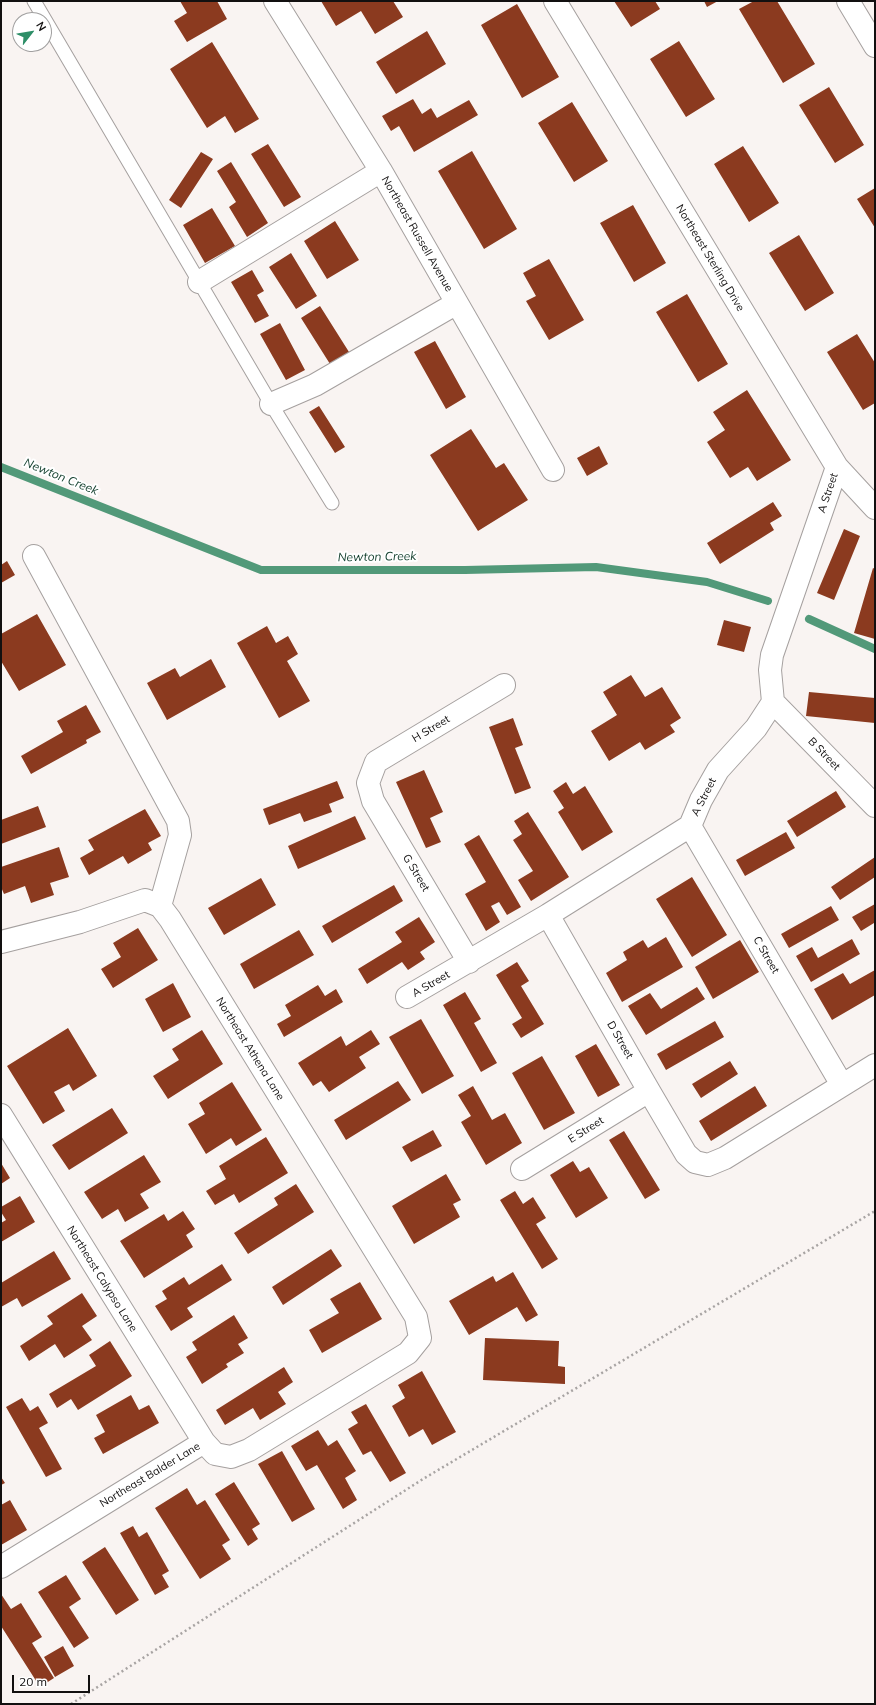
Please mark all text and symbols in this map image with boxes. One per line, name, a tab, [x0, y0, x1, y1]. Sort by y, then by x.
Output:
north arrow	[12, 12, 52, 52]
text: N	[33, 19, 50, 34]
street label: Northeast Russell Avenue	[379, 174, 455, 294]
street label: Northeast Sterling Drive	[673, 202, 747, 314]
water label: Newton Creek	[22, 456, 100, 498]
street label: A Street	[815, 471, 841, 515]
water label: Newton Creek	[337, 549, 417, 565]
street label: H Street	[410, 713, 452, 745]
street label: B Street	[805, 735, 843, 773]
street label: A Street	[689, 776, 719, 818]
street label: G Street	[400, 852, 432, 894]
street label: C Street	[750, 934, 782, 976]
street label: A Street	[410, 968, 452, 1000]
street label: Northeast Athena Lane	[213, 995, 287, 1103]
street label: D Street	[604, 1019, 636, 1061]
street label: E Street	[566, 1114, 606, 1146]
street label: Northeast Calypso Lane	[64, 1224, 140, 1334]
street label: Northeast Balder Lane	[97, 1440, 203, 1510]
scale bar	[14, 1667, 92, 1693]
text: 20 m	[19, 1674, 47, 1689]

